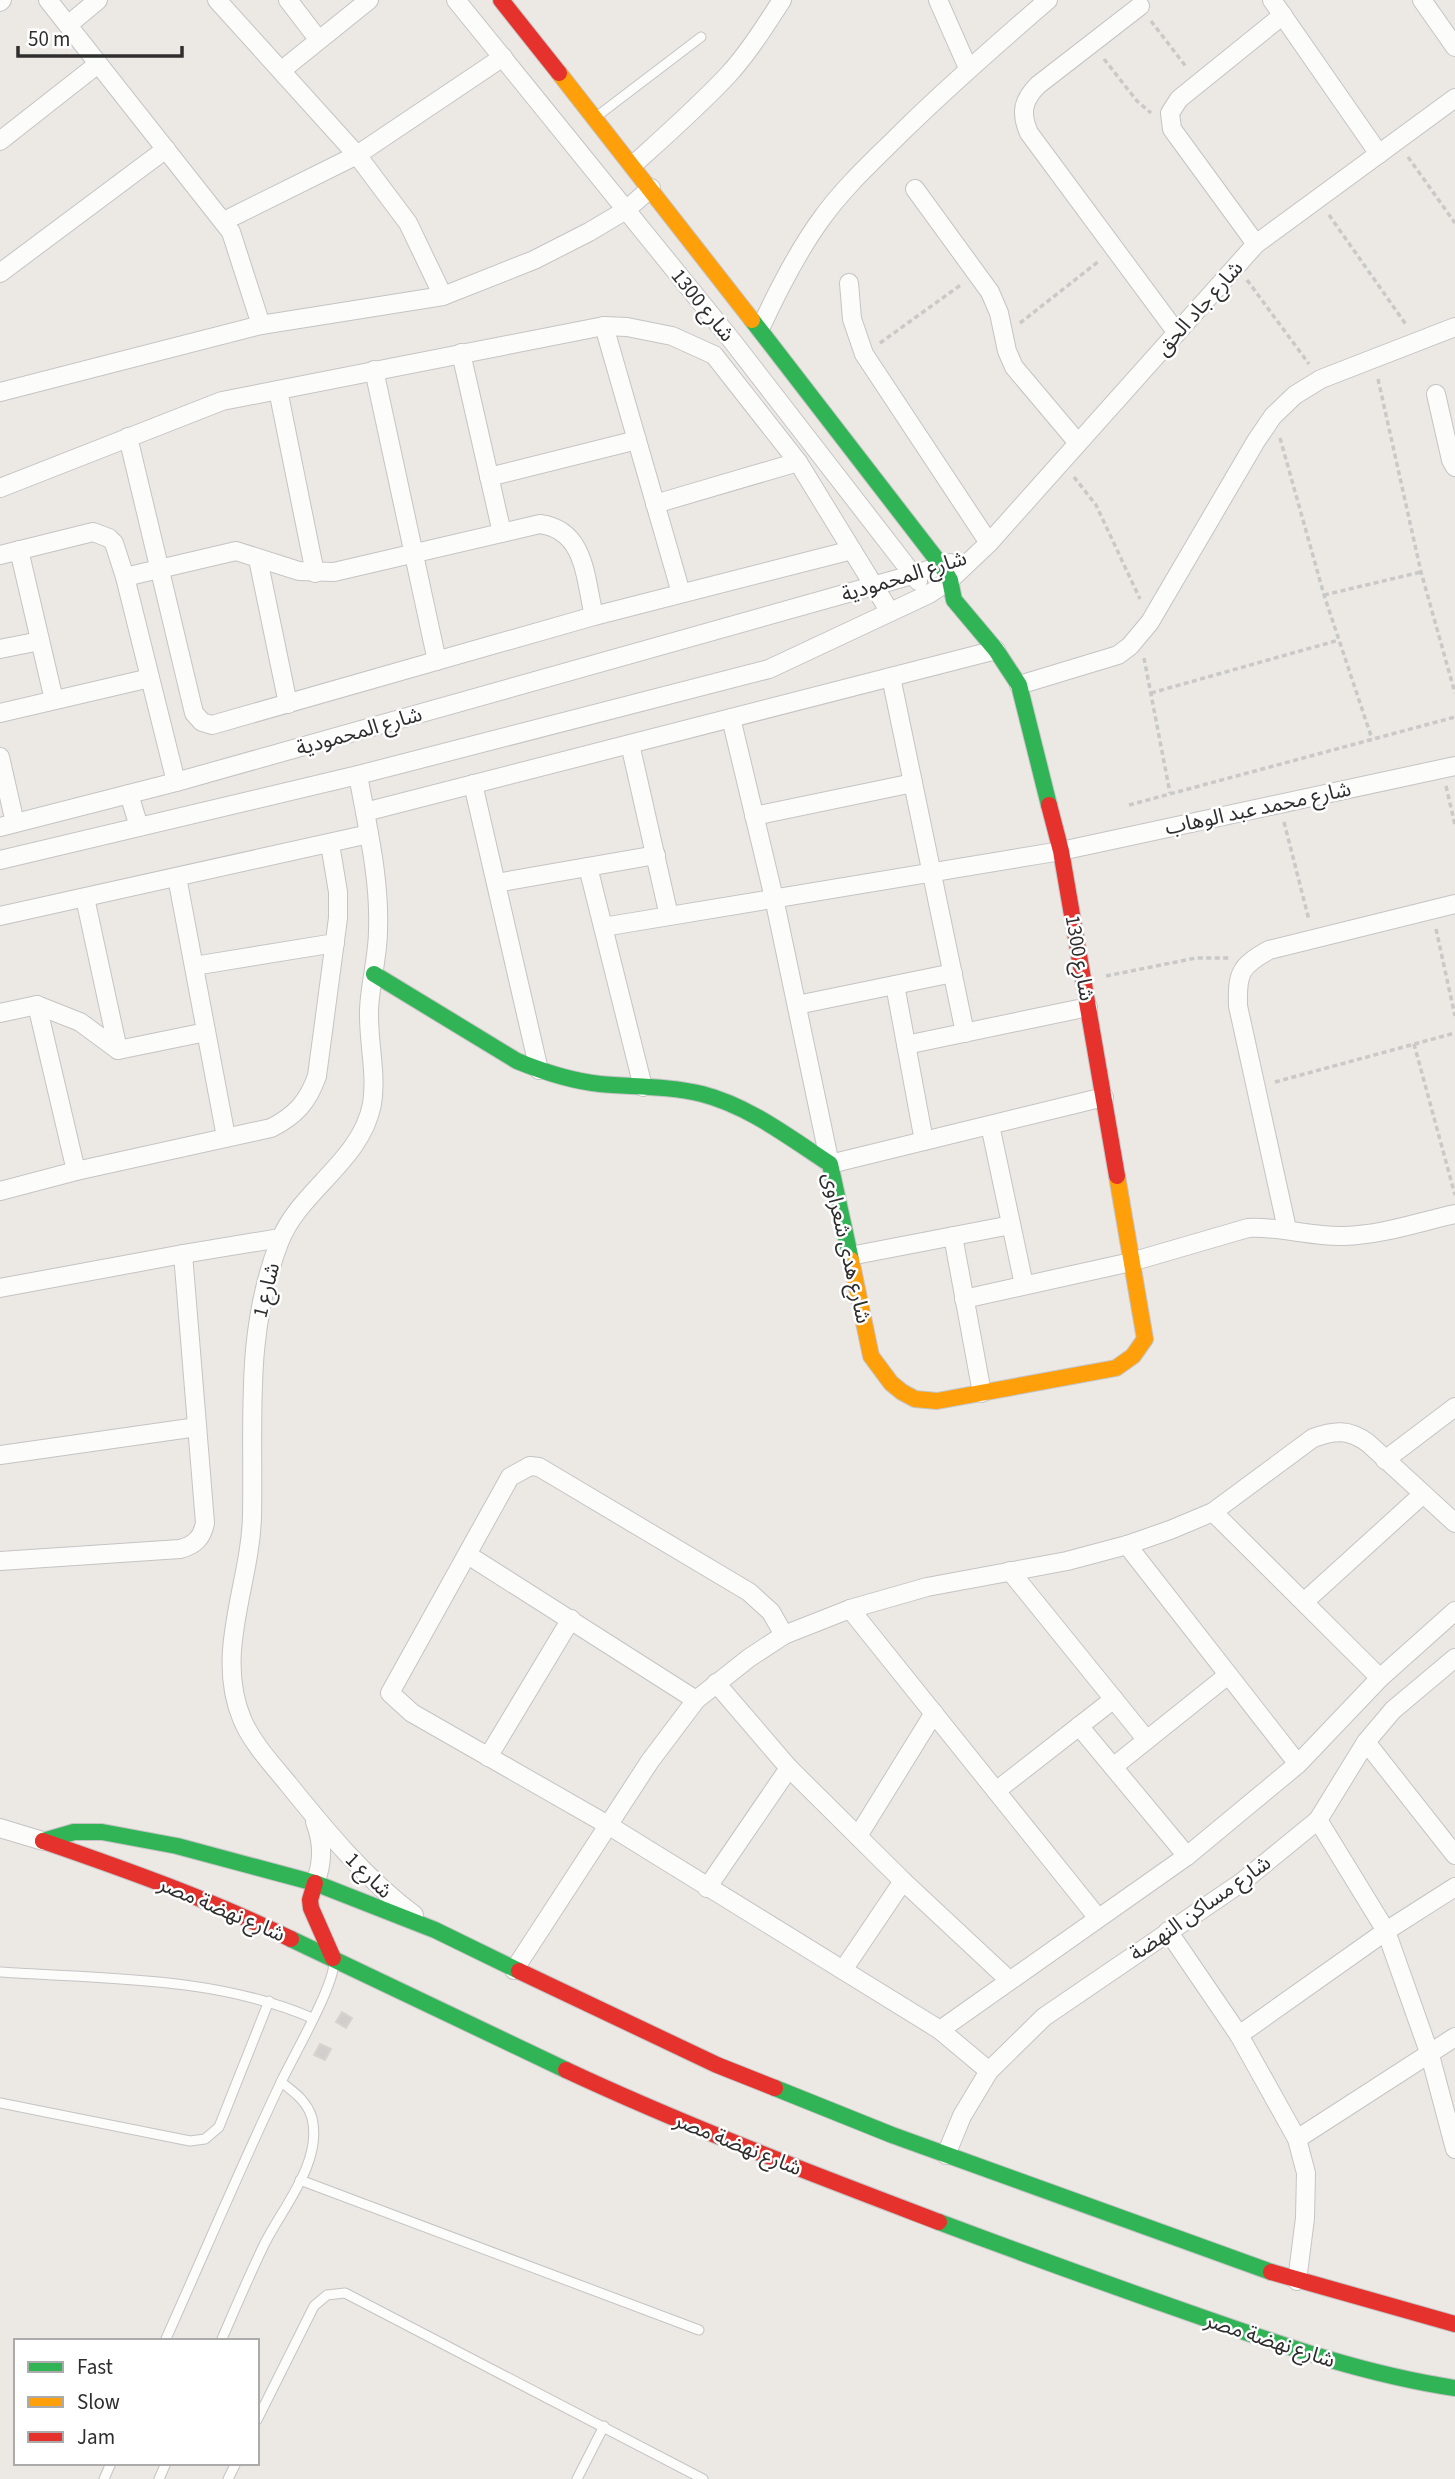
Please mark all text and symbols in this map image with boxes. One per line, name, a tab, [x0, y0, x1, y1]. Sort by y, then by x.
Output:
scale bar	[18, 14, 182, 58]
text: 50 m	[28, 24, 70, 54]
street label: شارع جاد الحق	[1148, 254, 1250, 362]
street label: شارع 1300	[664, 262, 742, 348]
street label: شارع المحمودية	[838, 543, 970, 609]
street label: شارع المحمودية	[293, 699, 425, 763]
street label: شارع محمد عبد الوهاب	[1162, 774, 1354, 842]
street label: شارع 1300	[1058, 913, 1102, 1003]
street label: شارع هدى شعراوى	[815, 1170, 879, 1326]
street label: شارع 1	[245, 1259, 287, 1321]
street label: شارع 1	[339, 1845, 399, 1905]
street label: شارع مساكن النهضة	[1123, 1848, 1277, 1968]
street label: شارع نهضة مصر	[153, 1868, 290, 1949]
street label: شارع نهضة مصر	[669, 2104, 806, 2183]
street label: شارع نهضة مصر	[1200, 2305, 1339, 2375]
legend	[14, 2339, 259, 2465]
text: Fast	[77, 2352, 113, 2382]
text: Slow	[77, 2387, 120, 2417]
text: Jam	[77, 2422, 115, 2452]

